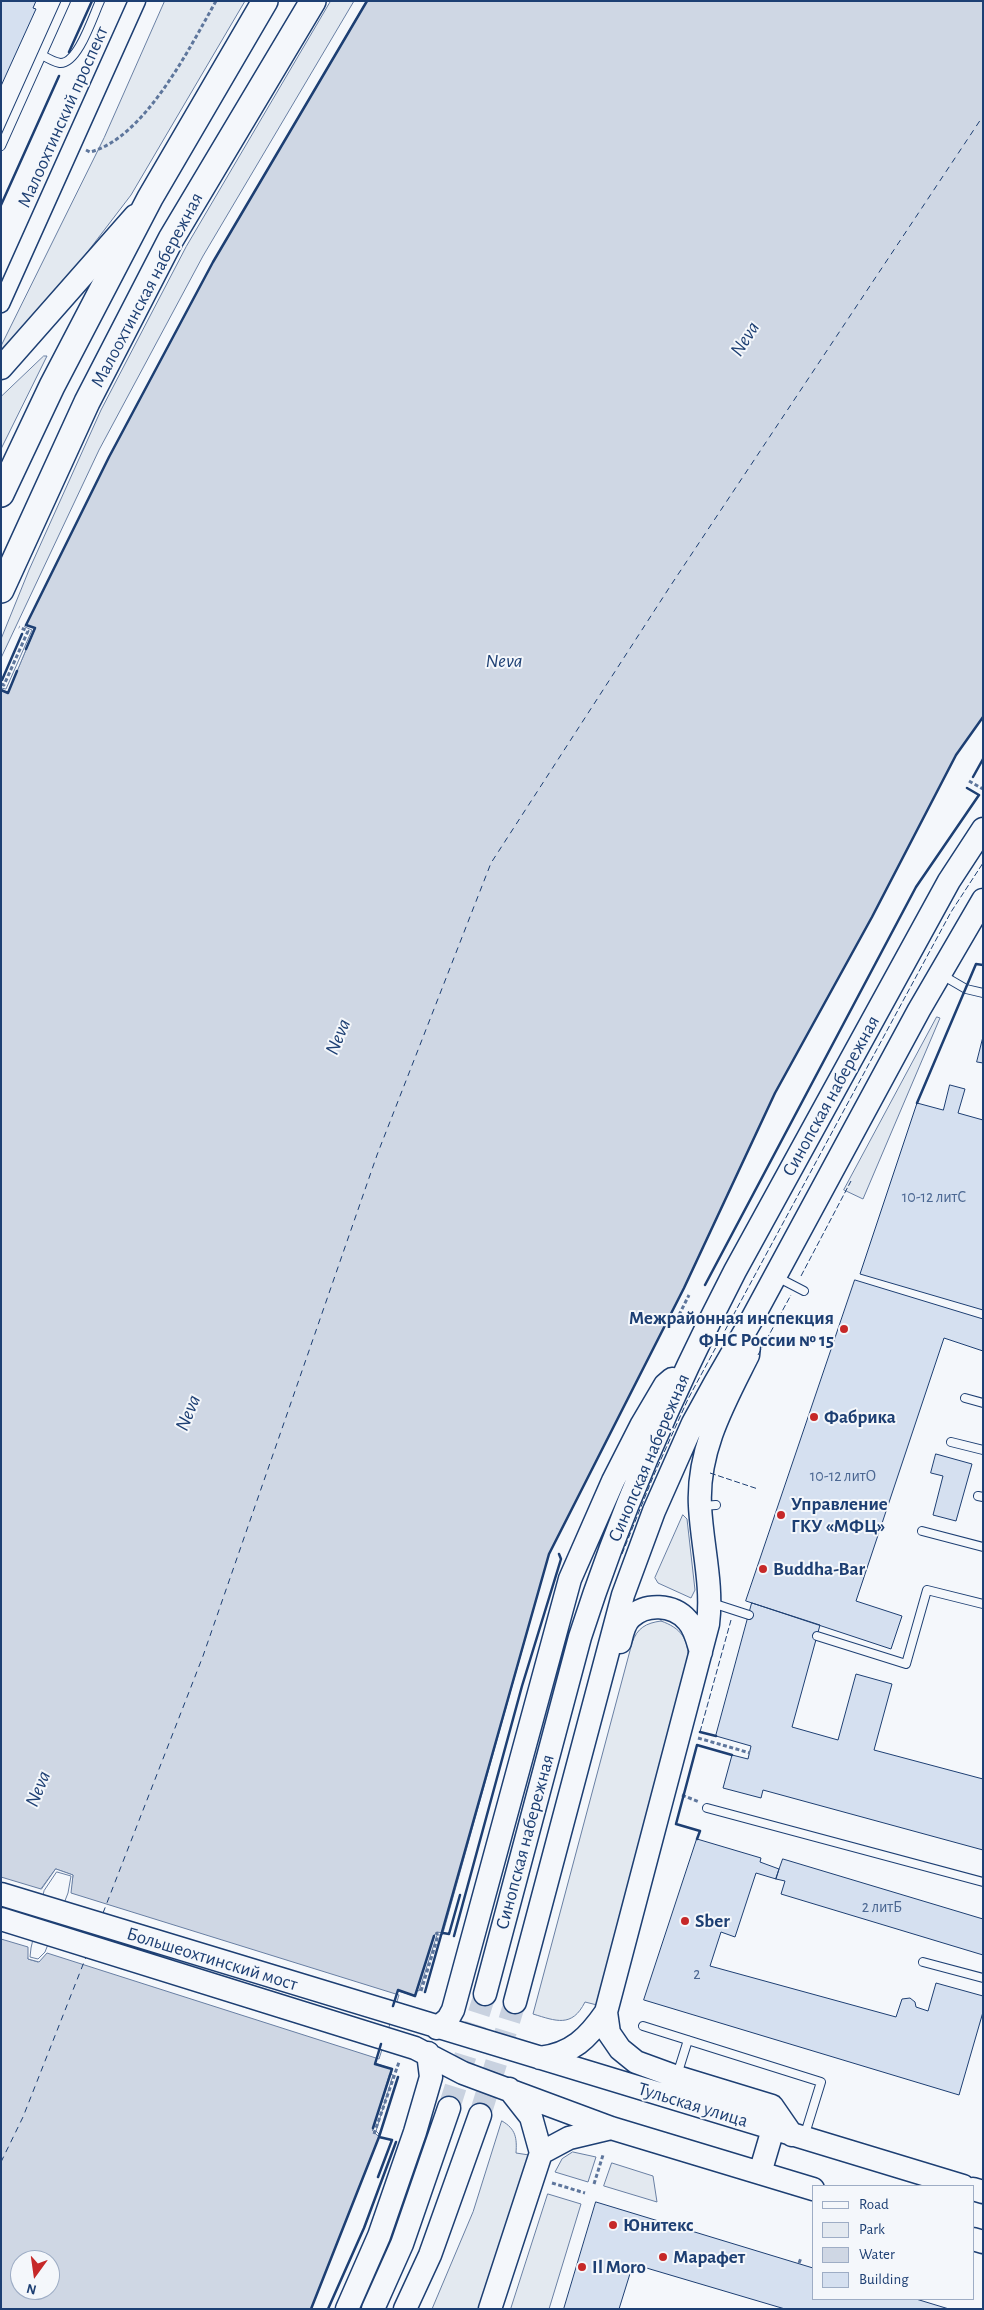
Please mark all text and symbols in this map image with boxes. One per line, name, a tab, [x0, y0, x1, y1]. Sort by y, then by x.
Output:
street label: Малоохтинский проспект	[13, 23, 113, 211]
street label: Малоохтинская набережная	[86, 189, 208, 391]
water label: Neva	[725, 317, 765, 361]
water label: Neva	[486, 649, 522, 673]
street label: Синопская набережная	[777, 1012, 885, 1180]
water label: Neva	[320, 1015, 356, 1059]
house number: 10-12 литС	[902, 1187, 966, 1207]
place label: Межрайонная инспекция ФНС России № 15	[629, 1307, 834, 1351]
marker: Межрайонная инспекция ФНС России № 15	[838, 1323, 850, 1335]
street label: Синопская набережная	[603, 1370, 695, 1546]
water label: Neva	[170, 1391, 206, 1435]
place label: Фабрика	[824, 1406, 896, 1428]
marker: Фабрика	[808, 1411, 820, 1423]
house number: 10-12 литО	[810, 1466, 876, 1486]
place label: Управление ГКУ «МФЦ»	[791, 1493, 888, 1537]
marker: Управление ГКУ «МФЦ»	[775, 1509, 787, 1521]
place label: Buddha-Bar	[773, 1558, 865, 1580]
marker: Buddha-Bar	[757, 1563, 769, 1575]
street label: Синопская набережная	[491, 1752, 559, 1932]
water label: Neva	[20, 1767, 56, 1811]
house number: 2 литБ	[862, 1897, 902, 1917]
place label: Sber	[695, 1910, 730, 1932]
marker: Sber	[679, 1915, 691, 1927]
street label: Большеохтинский мост	[124, 1922, 300, 1996]
house number: 2	[693, 1964, 701, 1984]
street label: Тульская улица	[635, 2077, 751, 2133]
legend	[812, 2185, 974, 2300]
text: Road	[859, 2197, 889, 2212]
place label: Юнитекс	[623, 2214, 694, 2236]
marker: Юнитекс	[607, 2219, 619, 2231]
text: Park	[859, 2222, 885, 2237]
place label: Марафет	[673, 2246, 745, 2268]
text: Water	[859, 2247, 895, 2262]
north arrow	[10, 2250, 60, 2300]
marker: Марафет	[657, 2251, 669, 2263]
place label: Il Moro	[592, 2256, 646, 2278]
marker: Il Moro	[576, 2261, 588, 2273]
text: Building	[859, 2272, 909, 2287]
text: N	[25, 2281, 38, 2297]

